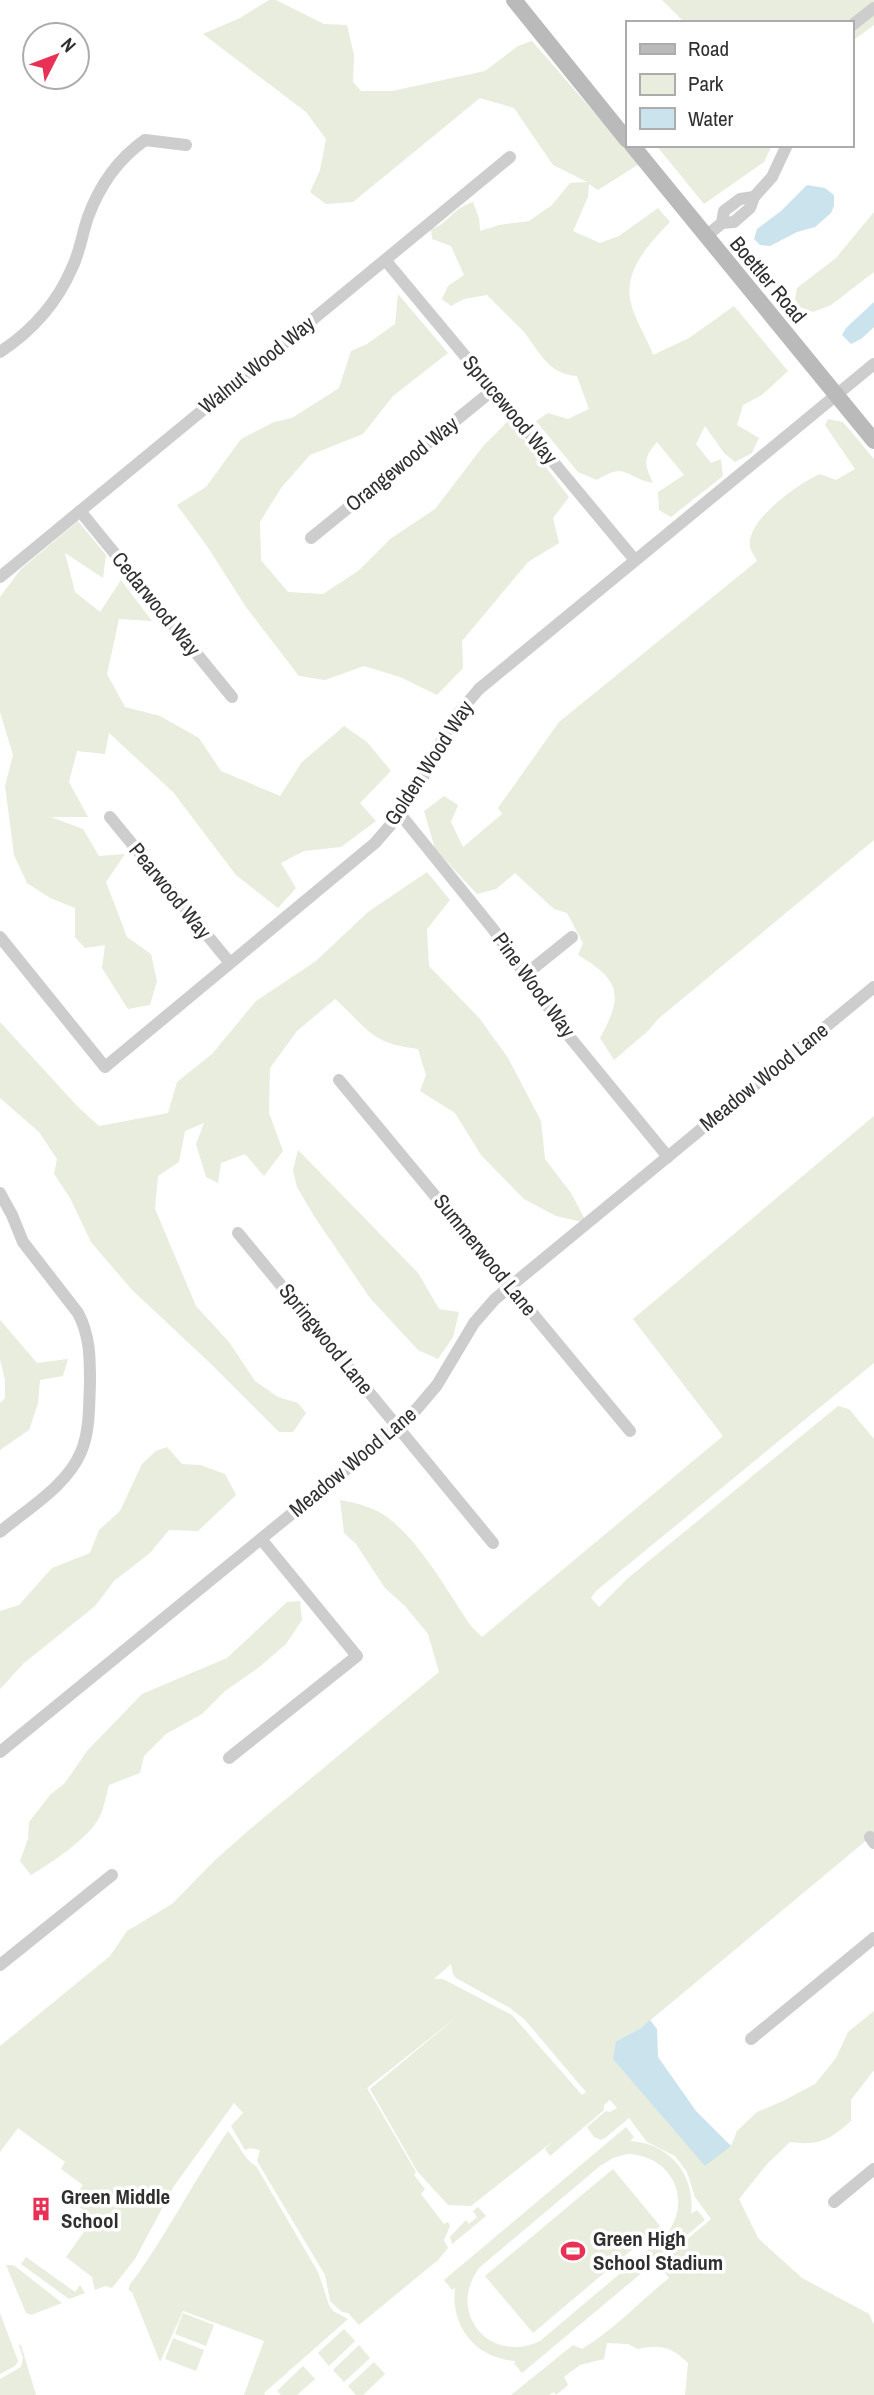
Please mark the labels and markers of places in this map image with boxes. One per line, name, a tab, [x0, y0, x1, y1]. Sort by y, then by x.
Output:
place label: Green Middle School	[61, 2182, 170, 2235]
building icon: Green Middle School	[27, 2195, 55, 2223]
place label: Green High School Stadium	[593, 2224, 723, 2277]
sports icon: Green High School Stadium	[559, 2237, 587, 2265]

